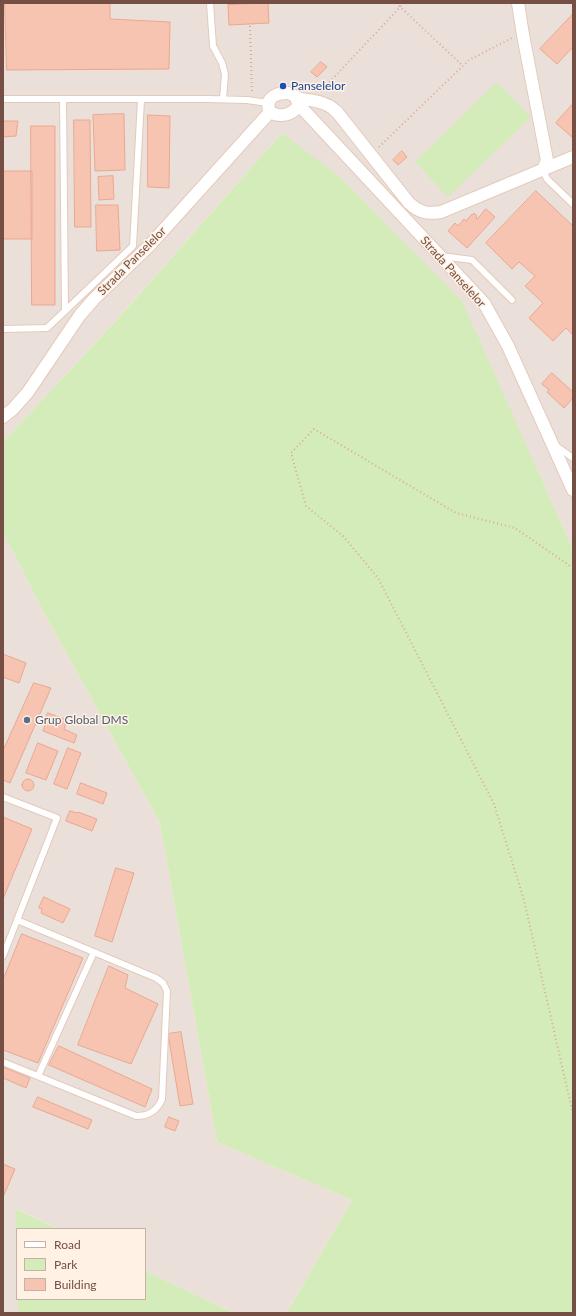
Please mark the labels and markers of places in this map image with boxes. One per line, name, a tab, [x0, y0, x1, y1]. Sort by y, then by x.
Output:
place label: Panselelor	[291, 79, 345, 93]
marker: Panselelor	[278, 81, 288, 91]
place label: Grup Global DMS	[35, 713, 128, 727]
marker: Grup Global DMS	[22, 715, 32, 725]

